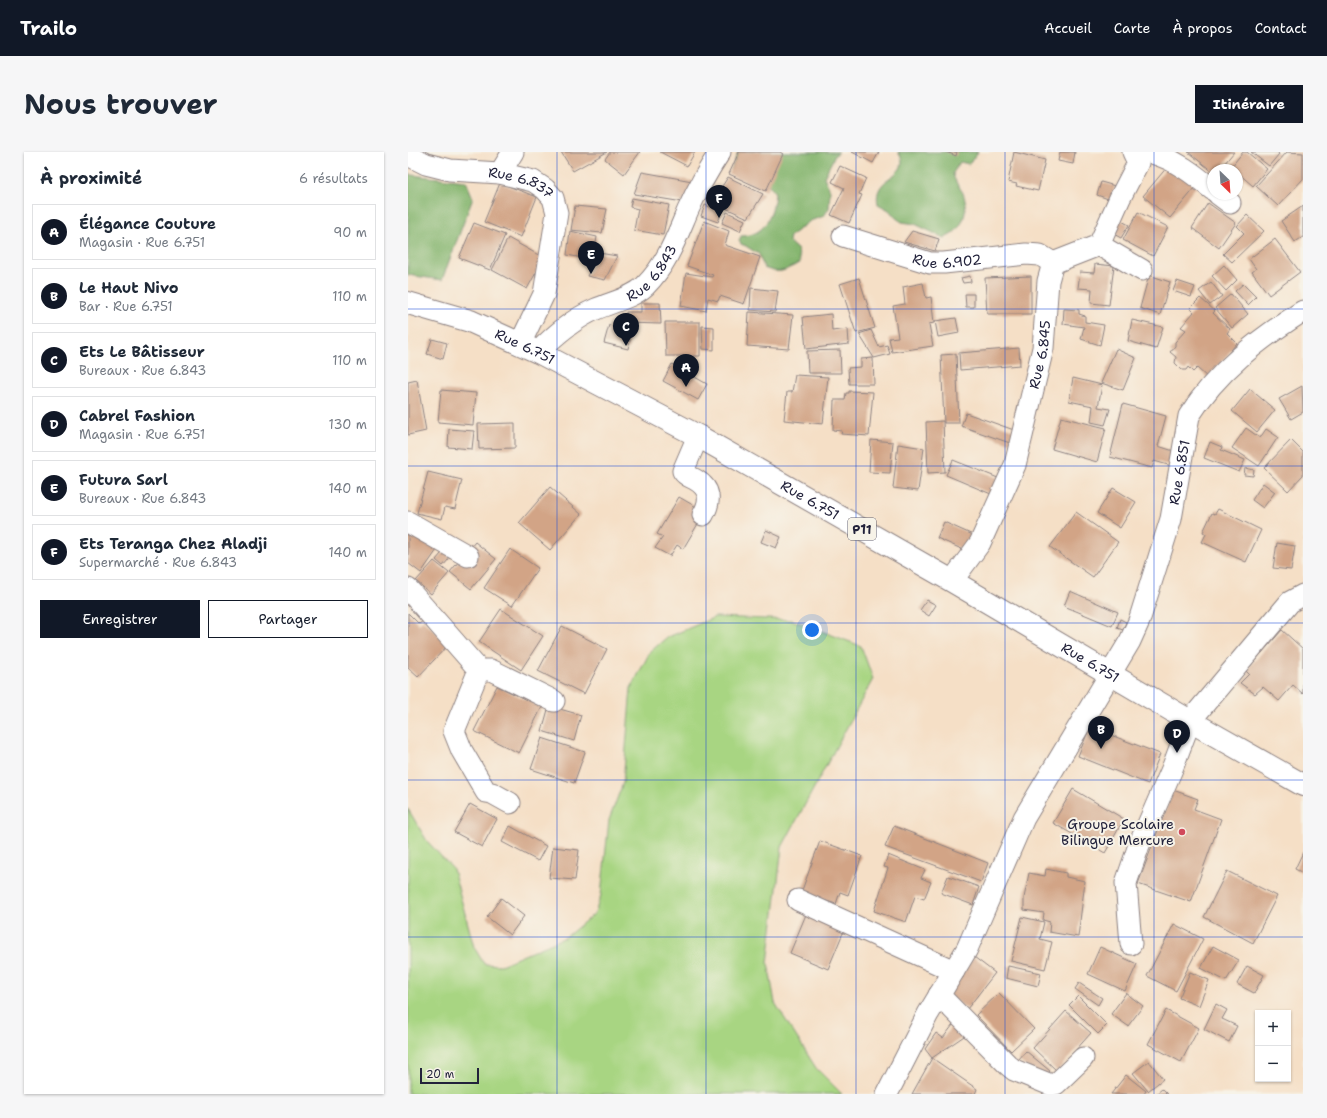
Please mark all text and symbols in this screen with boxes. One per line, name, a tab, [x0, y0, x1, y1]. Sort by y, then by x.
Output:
text: Trailo	[20, 16, 77, 41]
text: Accueil	[1044, 19, 1092, 37]
text: Carte	[1114, 19, 1150, 37]
text: À propos	[1172, 19, 1233, 37]
text: Contact	[1255, 19, 1307, 37]
text: Nous trouver	[24, 85, 218, 123]
button: Itinéraire	[1195, 85, 1303, 123]
street label: Rue 6.837	[488, 163, 558, 202]
north arrow	[1207, 164, 1243, 200]
text: À proximité	[40, 167, 142, 189]
text: 6 résultats	[299, 170, 368, 187]
pin: F	[706, 185, 732, 218]
text: Élégance Couture	[79, 214, 216, 234]
text: A	[49, 224, 59, 241]
text: 90 m	[333, 224, 367, 241]
text: Magasin · Rue 6.751	[79, 234, 205, 251]
pin: E	[578, 241, 604, 274]
street label: Rue 6.843	[623, 242, 681, 305]
street label: Rue 6.902	[910, 249, 982, 272]
text: Le Haut Nivo	[79, 278, 179, 298]
text: B	[50, 288, 58, 305]
text: 110 m	[332, 288, 367, 305]
text: Bar · Rue 6.751	[79, 298, 173, 315]
pin: C	[613, 313, 639, 346]
street label: Rue 6.845	[1025, 320, 1054, 391]
street label: Rue 6.751	[492, 325, 558, 368]
text: Ets Le Bâtisseur	[79, 342, 205, 362]
text: C	[50, 352, 58, 369]
text: 110 m	[332, 352, 367, 369]
pin: A	[673, 354, 699, 387]
text: Bureaux · Rue 6.843	[79, 362, 206, 379]
text: Cabrel Fashion	[79, 406, 195, 426]
text: D	[49, 416, 59, 433]
text: 130 m	[329, 416, 367, 433]
text: Magasin · Rue 6.751	[79, 426, 205, 443]
street label: Rue 6.851	[1165, 439, 1194, 506]
text: Futura Sarl	[79, 470, 168, 490]
street label: Rue 6.751	[778, 476, 842, 524]
text: E	[50, 480, 58, 497]
text: 140 m	[328, 480, 367, 497]
text: Bureaux · Rue 6.843	[79, 490, 206, 507]
road number: P11	[848, 518, 876, 540]
text: Ets Teranga Chez Aladji	[79, 534, 267, 554]
text: F	[50, 544, 58, 561]
text: 140 m	[328, 544, 367, 561]
text: Supermarché · Rue 6.843	[79, 554, 237, 571]
button: Enregistrer	[40, 600, 200, 638]
button: Partager	[208, 600, 368, 638]
your location	[802, 620, 822, 640]
street label: Rue 6.751	[1058, 638, 1123, 686]
pin: B	[1088, 716, 1114, 749]
pin: D	[1164, 720, 1190, 753]
place label: Groupe Scolaire Bilingue Mercure	[1061, 815, 1174, 849]
marker: Groupe Scolaire Bilingue Mercure	[1177, 827, 1187, 837]
map controls	[1255, 1010, 1291, 1082]
button: +	[1255, 1010, 1291, 1046]
button: −	[1255, 1046, 1291, 1082]
scale bar	[420, 1066, 479, 1085]
text: 20 m	[426, 1067, 454, 1082]

